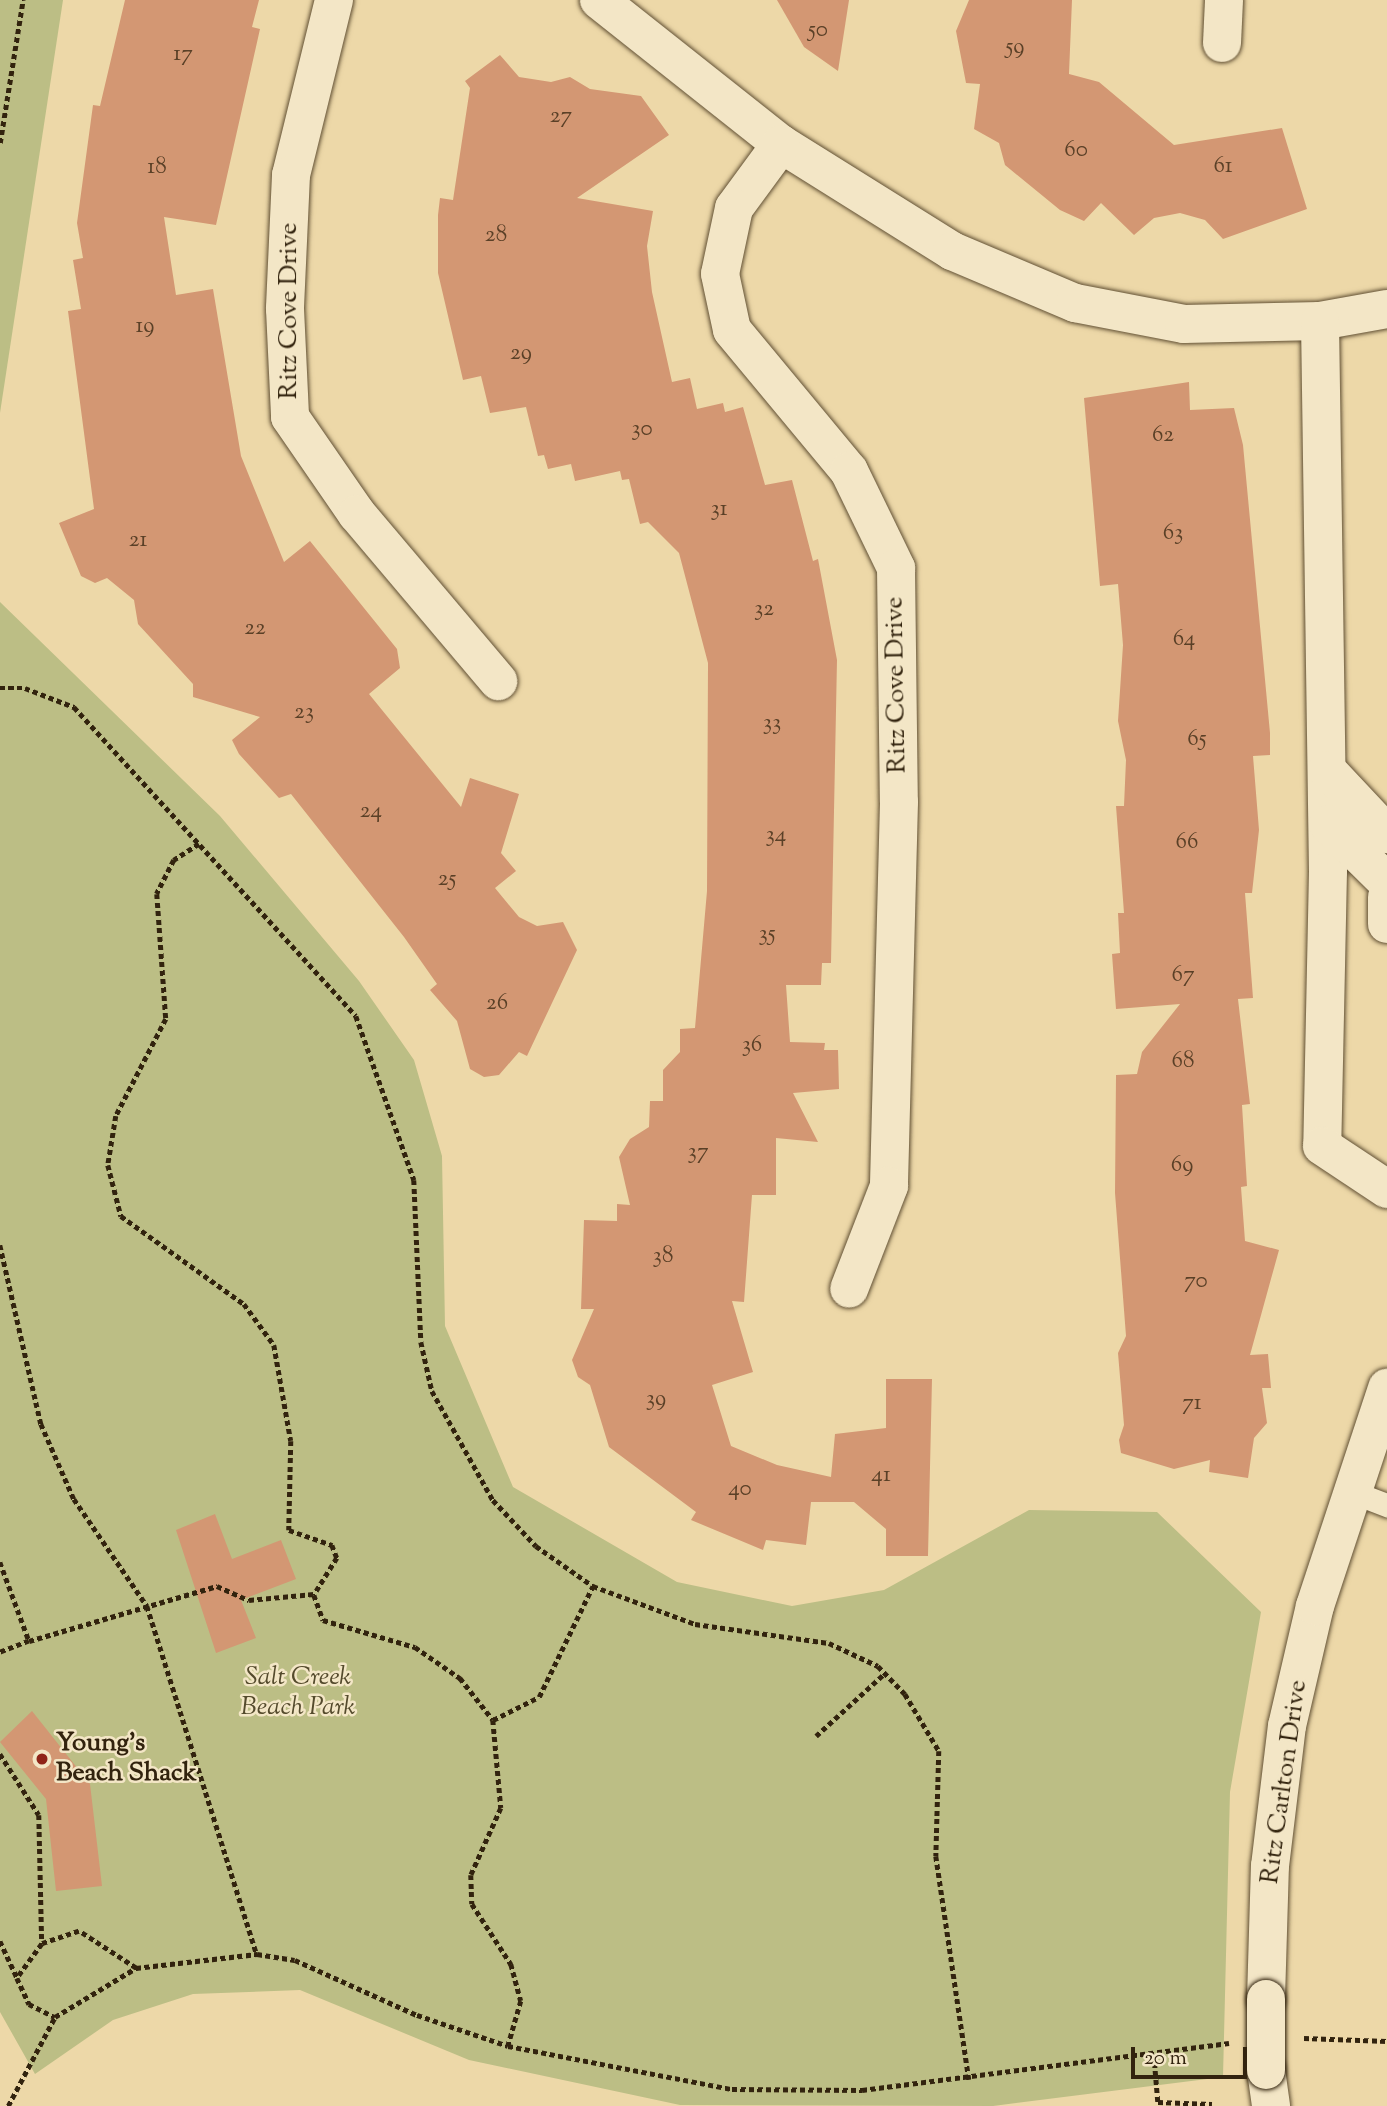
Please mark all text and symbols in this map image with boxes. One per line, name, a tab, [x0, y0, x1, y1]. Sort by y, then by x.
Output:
house number: 50	[808, 17, 828, 45]
house number: 59	[1005, 34, 1025, 62]
house number: 17	[173, 41, 193, 69]
house number: 27	[550, 103, 572, 131]
house number: 60	[1064, 137, 1088, 165]
house number: 61	[1213, 153, 1233, 181]
house number: 18	[147, 154, 167, 182]
house number: 28	[485, 222, 507, 250]
street label: Ritz Cove Drive	[274, 223, 306, 399]
house number: 19	[136, 313, 154, 341]
house number: 29	[510, 340, 532, 368]
house number: 30	[631, 416, 653, 444]
house number: 62	[1152, 422, 1174, 450]
house number: 31	[710, 496, 728, 524]
house number: 63	[1163, 520, 1183, 548]
house number: 21	[129, 527, 147, 555]
house number: 32	[754, 596, 774, 624]
street label: Ritz Cove Drive	[880, 596, 914, 774]
house number: 22	[244, 615, 266, 643]
house number: 64	[1173, 626, 1195, 654]
house number: 23	[294, 699, 314, 727]
house number: 33	[763, 710, 781, 738]
house number: 65	[1187, 726, 1207, 754]
house number: 24	[360, 798, 382, 826]
house number: 34	[766, 822, 786, 850]
house number: 66	[1176, 829, 1198, 857]
house number: 25	[438, 866, 456, 894]
house number: 35	[758, 921, 776, 949]
house number: 67	[1172, 962, 1194, 990]
house number: 26	[486, 990, 508, 1018]
house number: 36	[742, 1032, 762, 1060]
house number: 68	[1172, 1048, 1194, 1076]
house number: 37	[688, 1139, 708, 1167]
house number: 69	[1171, 1152, 1193, 1180]
house number: 38	[653, 1243, 673, 1271]
house number: 70	[1184, 1268, 1208, 1296]
house number: 39	[646, 1386, 666, 1414]
house number: 71	[1182, 1390, 1202, 1418]
house number: 41	[871, 1462, 891, 1490]
house number: 40	[728, 1476, 752, 1504]
park label: Salt Creek Beach Park	[241, 1662, 355, 1724]
street label: Ritz Carlton Drive	[1255, 1678, 1315, 1886]
place label: Young's Beach Shack	[56, 1728, 197, 1790]
marker: Young's Beach Shack	[34, 1751, 50, 1767]
scale bar	[1135, 2032, 1250, 2076]
text: 20 m	[1144, 2044, 1187, 2074]

